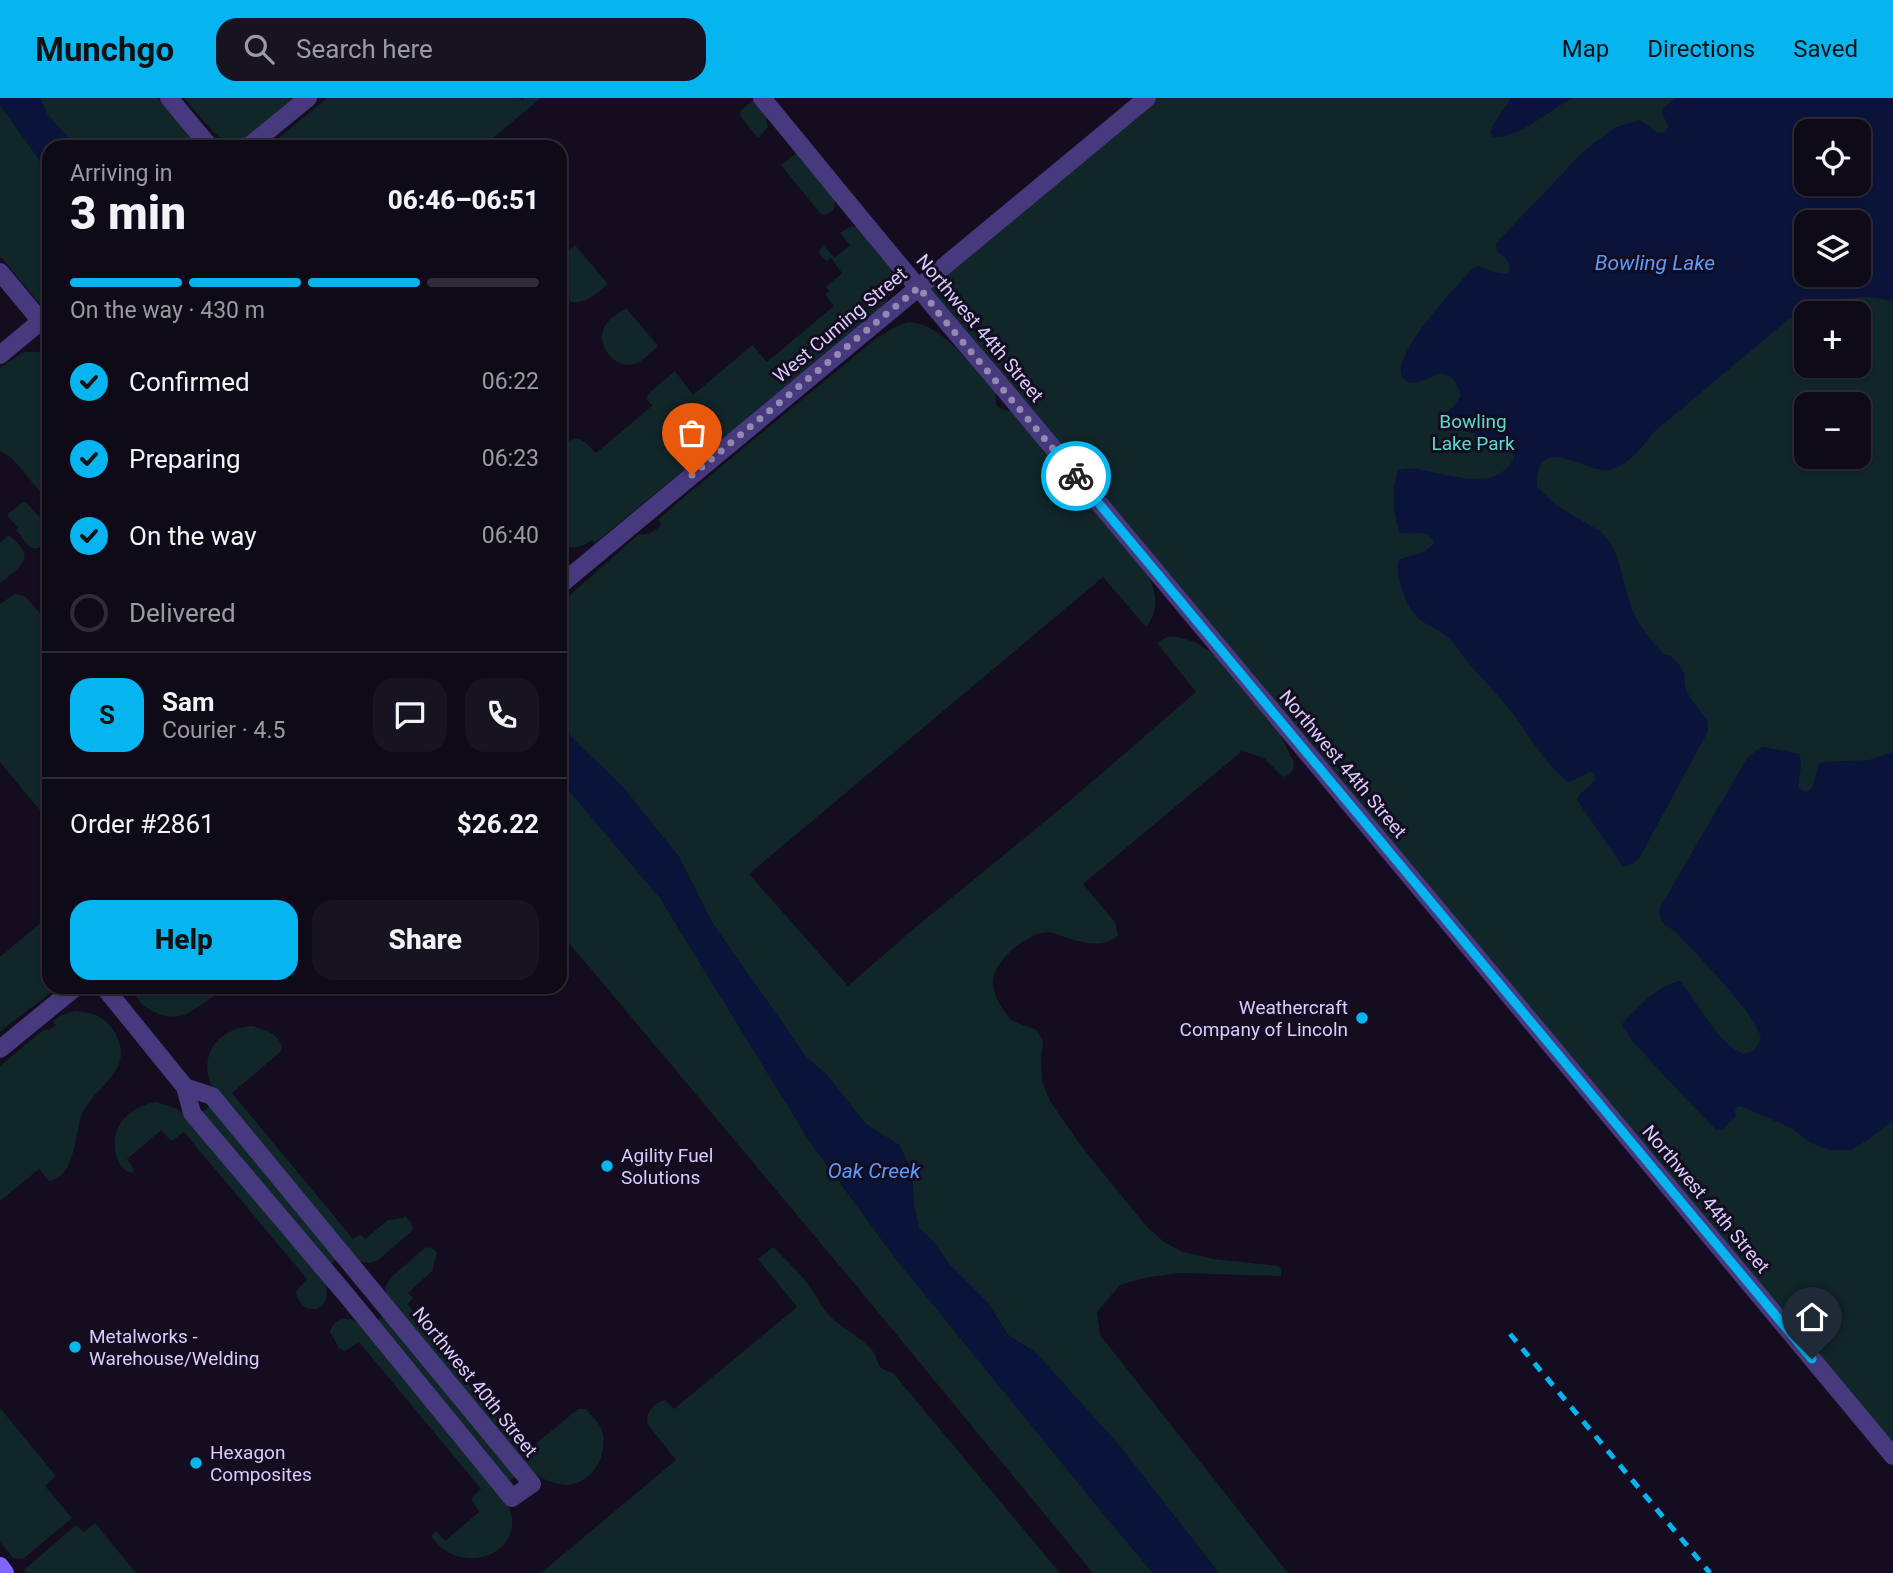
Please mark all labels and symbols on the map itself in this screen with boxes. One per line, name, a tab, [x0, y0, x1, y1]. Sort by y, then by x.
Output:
street label: Northwest 44th Street	[911, 249, 1049, 407]
water label: Bowling Lake	[1595, 251, 1715, 275]
street label: West Cuming Street	[768, 262, 912, 388]
pin	[662, 403, 722, 475]
park label: Bowling Lake Park	[1431, 410, 1515, 455]
courier	[1041, 441, 1111, 511]
street label: Northwest 44th Street	[1274, 685, 1412, 843]
place label: Weathercraft Company of Lincoln	[1180, 996, 1348, 1041]
marker: Weathercraft Company of Lincoln	[1354, 1010, 1370, 1026]
street label: Northwest 44th Street	[1637, 1120, 1775, 1278]
place label: Agility Fuel Solutions	[621, 1144, 713, 1189]
marker: Agility Fuel Solutions	[599, 1158, 615, 1174]
water label: Oak Creek	[828, 1159, 921, 1183]
pin	[1782, 1287, 1842, 1359]
street label: Northwest 40th Street	[408, 1303, 542, 1461]
place label: Metalworks - Warehouse/Welding	[89, 1325, 259, 1370]
marker: Metalworks - Warehouse/Welding	[67, 1339, 83, 1355]
place label: Hexagon Composites	[210, 1441, 312, 1486]
marker: Hexagon Composites	[188, 1455, 204, 1471]

